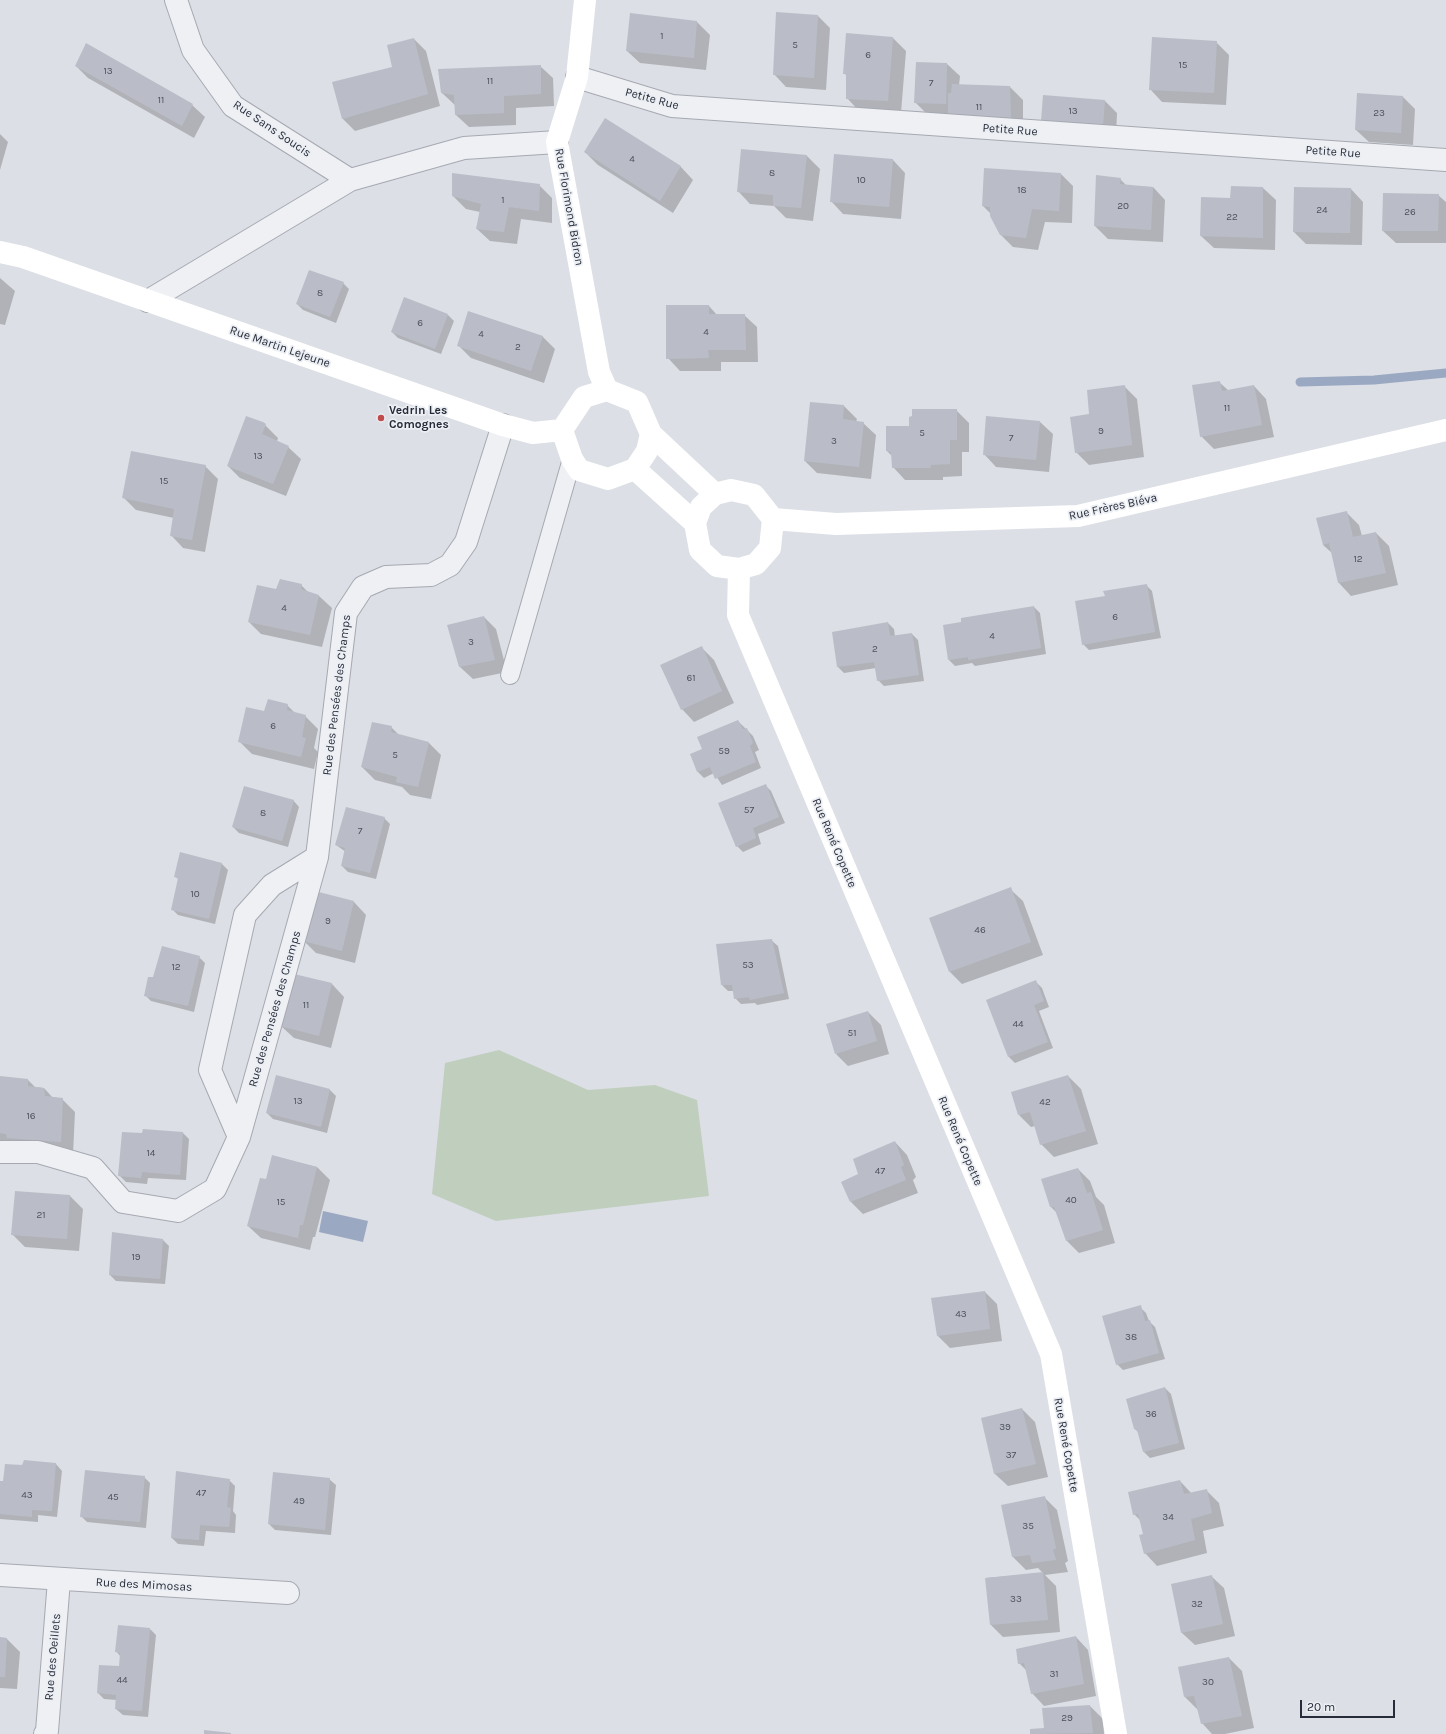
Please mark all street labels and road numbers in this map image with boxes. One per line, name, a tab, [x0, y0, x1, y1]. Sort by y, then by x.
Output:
street label: Petite Rue	[623, 85, 681, 113]
street label: Rue Sans Soucis	[230, 98, 314, 160]
street label: Petite Rue	[982, 121, 1038, 139]
street label: Petite Rue	[1305, 143, 1361, 161]
street label: Rue Florimond Bidron	[552, 147, 586, 267]
street label: Rue Martin Lejeune	[228, 323, 332, 371]
street label: Rue Frères Biéva	[1068, 491, 1158, 523]
street label: Rue des Pensées des Champs	[320, 614, 354, 776]
street label: Rue René Copette	[809, 796, 859, 890]
street label: Rue des Pensées des Champs	[246, 929, 304, 1089]
street label: Rue René Copette	[935, 1094, 985, 1188]
street label: Rue René Copette	[1051, 1397, 1081, 1493]
street label: Rue des Mimosas	[95, 1575, 193, 1595]
street label: Rue des Oeillets	[42, 1613, 64, 1701]

